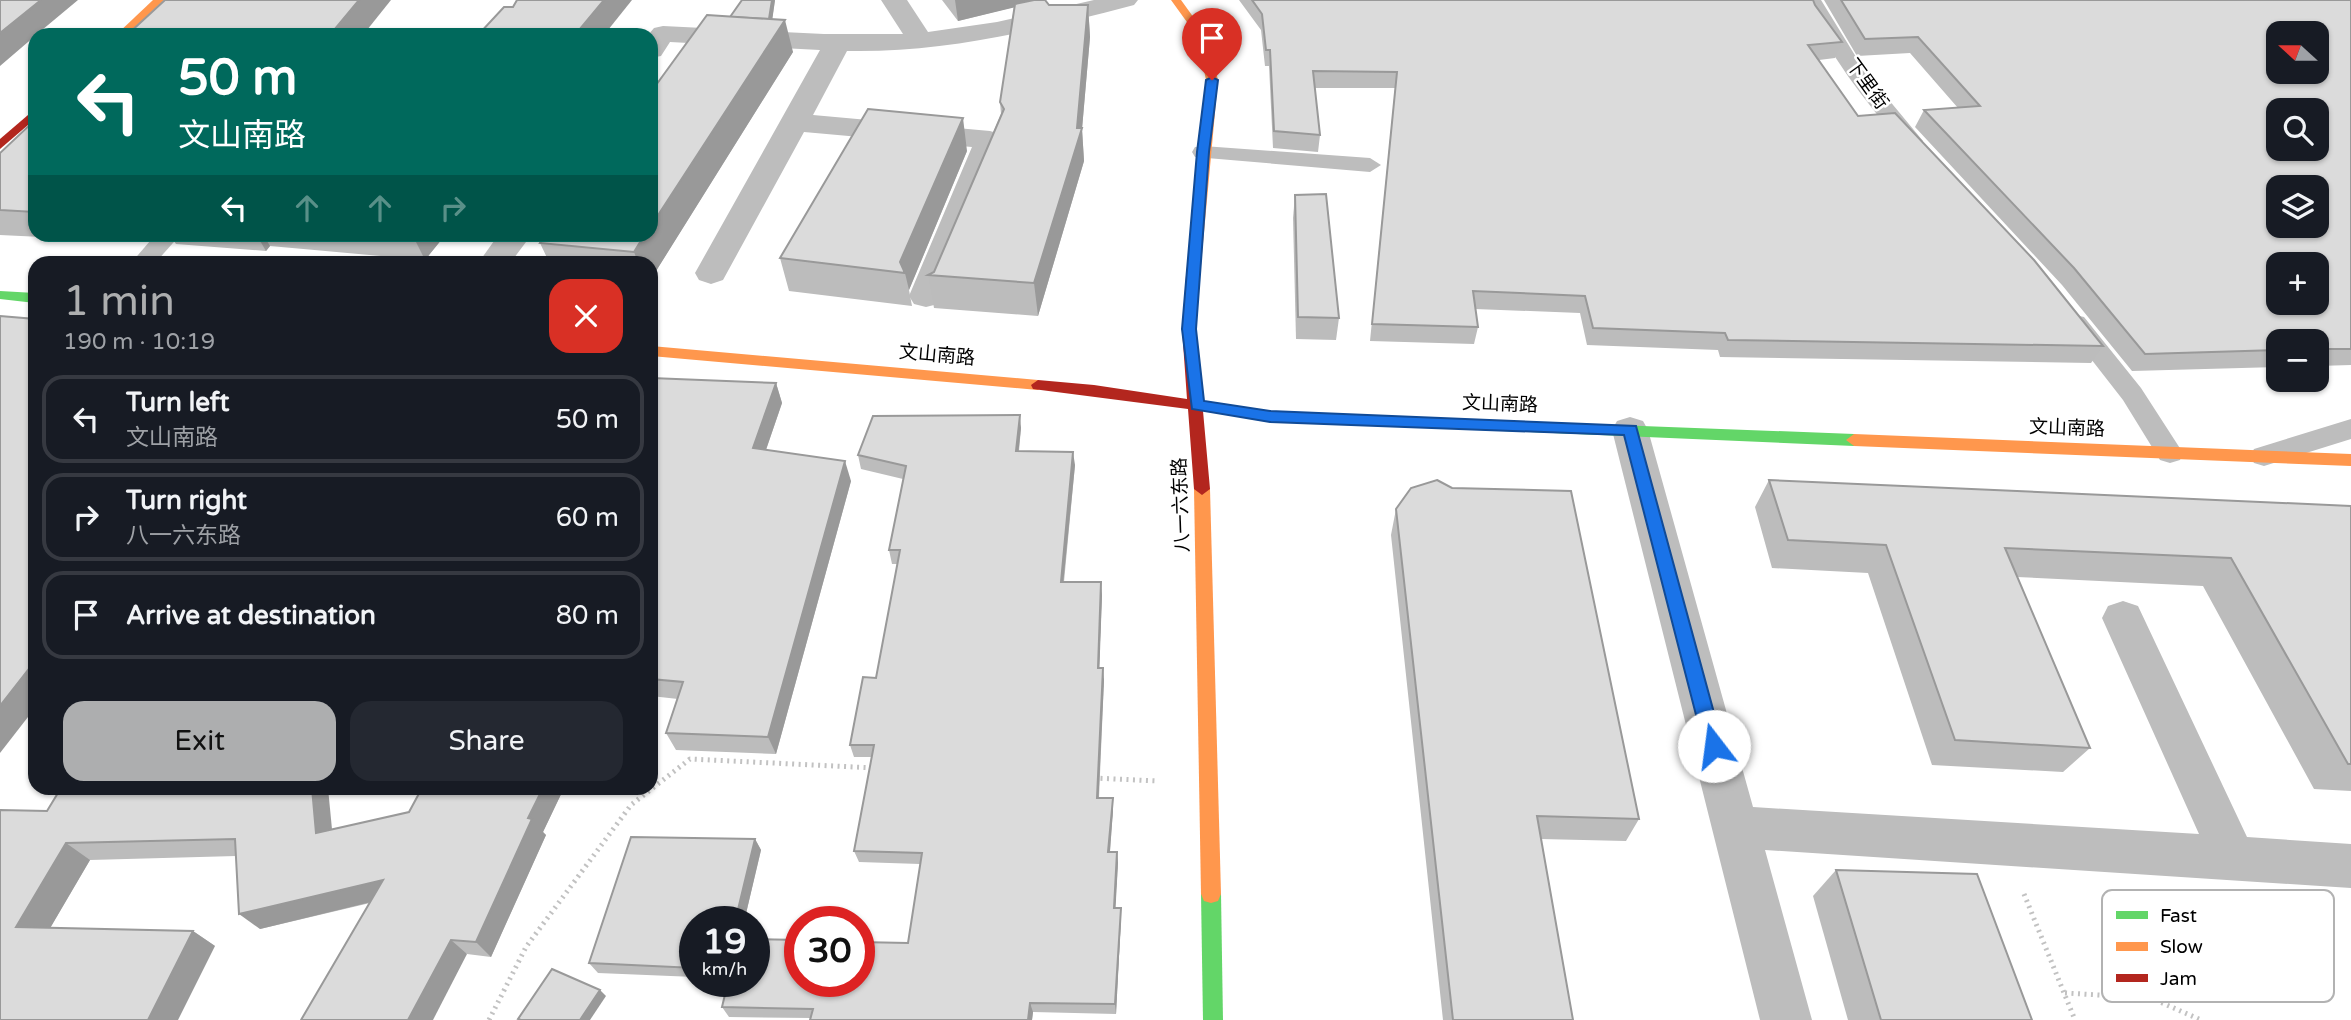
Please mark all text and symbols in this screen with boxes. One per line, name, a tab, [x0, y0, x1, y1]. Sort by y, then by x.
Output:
pin	[1182, 8, 1242, 80]
icon: arrive	[1193, 19, 1231, 57]
north arrow	[2266, 21, 2329, 84]
map controls	[2266, 21, 2329, 392]
text: 50 m	[178, 49, 297, 108]
street label: 下里街	[1841, 54, 1893, 114]
icon: left	[63, 56, 154, 147]
button: search	[2266, 98, 2329, 161]
text: 文山南路	[178, 117, 306, 155]
button: layers	[2266, 175, 2329, 238]
icon: left	[215, 189, 253, 227]
icon: ahead	[288, 189, 326, 227]
icon: ahead	[361, 189, 399, 227]
icon: right	[434, 189, 472, 227]
button: +	[2266, 252, 2329, 315]
text: 1 min	[63, 276, 175, 327]
button: close	[549, 279, 623, 353]
text: 190 m · 10:19	[63, 328, 215, 356]
button: −	[2266, 329, 2329, 392]
street label: 文山南路	[898, 341, 976, 369]
text: Turn left	[126, 387, 229, 418]
street label: 文山南路	[1462, 392, 1538, 416]
icon: left	[67, 400, 105, 438]
text: 50 m	[556, 404, 619, 435]
street label: 文山南路	[2029, 416, 2105, 440]
text: 文山南路	[126, 424, 218, 452]
street label: 八一六东路	[1168, 457, 1194, 553]
text: Turn right	[126, 485, 247, 516]
icon: right	[67, 498, 105, 536]
text: 60 m	[556, 502, 619, 533]
text: 八一六东路	[126, 522, 241, 550]
icon: arrive	[67, 596, 105, 634]
text: Arrive at destination	[126, 600, 376, 631]
text: 80 m	[556, 600, 619, 631]
button: Exit	[63, 701, 336, 781]
button: Share	[350, 701, 623, 781]
position arrow	[1677, 709, 1751, 783]
legend	[2102, 890, 2334, 1002]
text: Fast	[2160, 905, 2197, 927]
speed limit sign: 30	[784, 906, 875, 997]
text: 19	[703, 921, 746, 963]
text: Slow	[2160, 936, 2203, 958]
text: km/h	[702, 958, 747, 980]
text: Jam	[2160, 968, 2197, 990]

